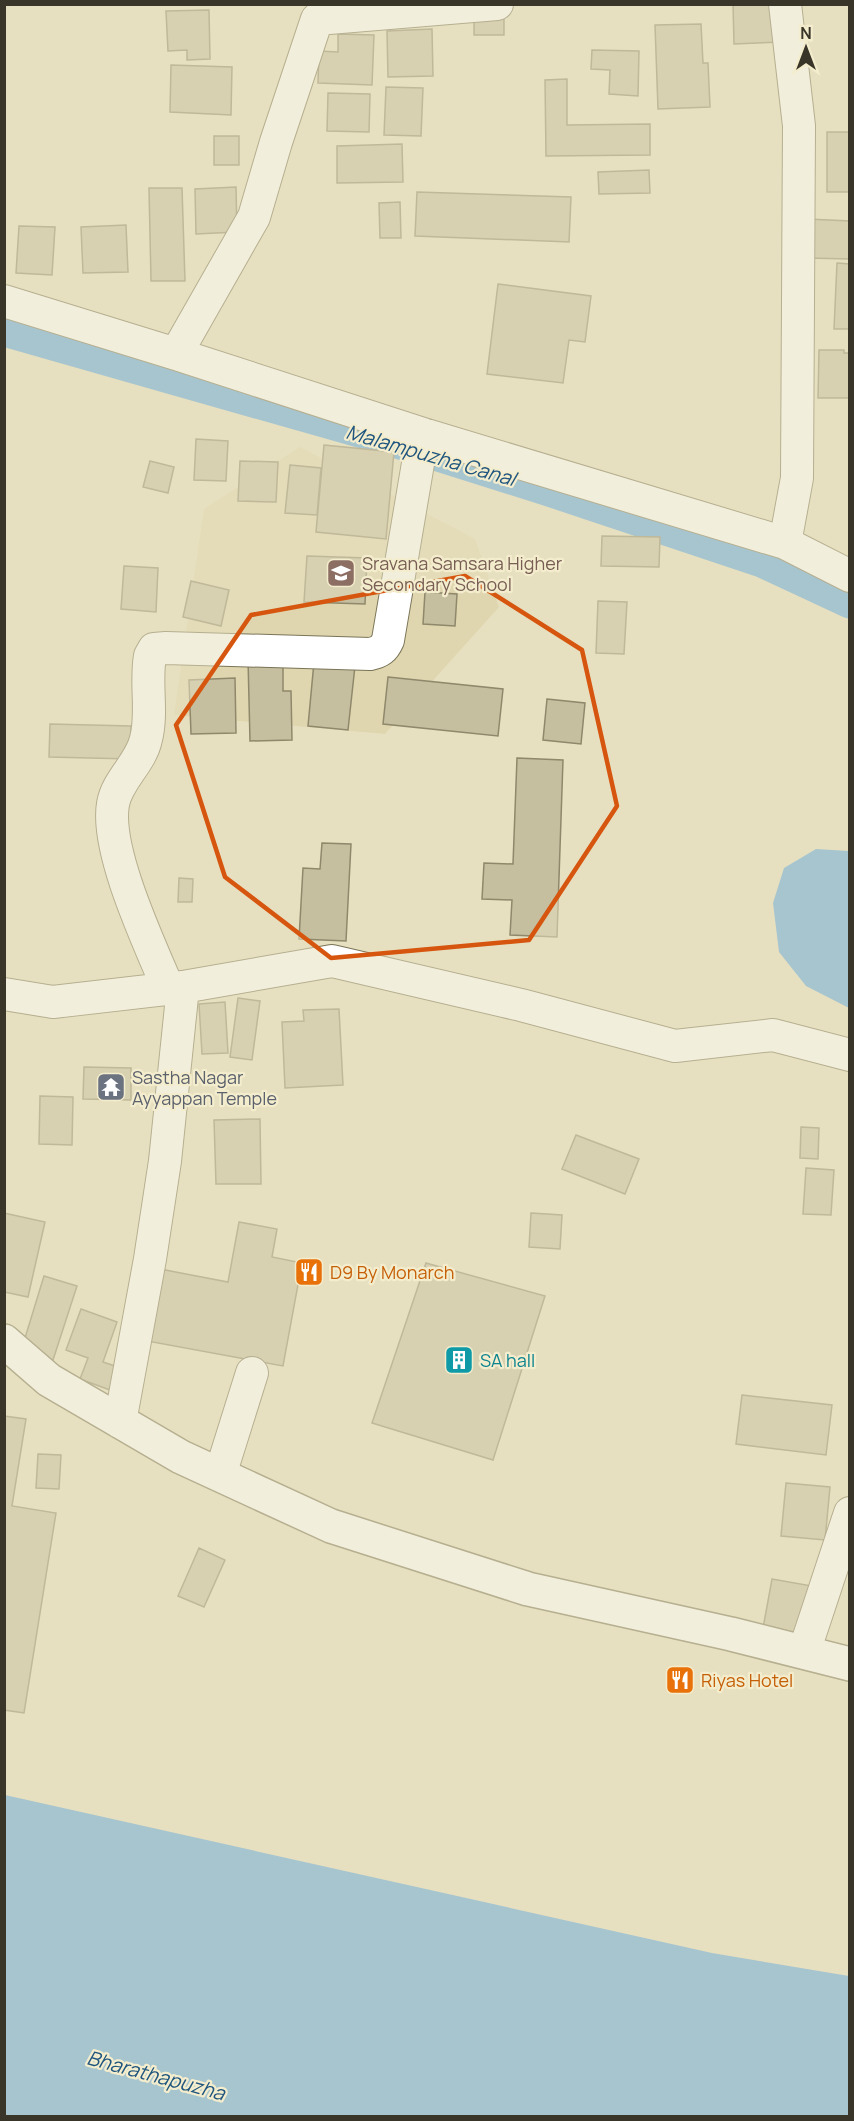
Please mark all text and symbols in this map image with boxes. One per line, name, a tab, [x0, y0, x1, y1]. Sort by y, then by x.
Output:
north arrow	[776, 18, 836, 78]
text: N	[800, 22, 812, 44]
water label: Malampuzha Canal	[343, 418, 521, 493]
place label: Sravana Samsara Higher Secondary School	[362, 551, 563, 596]
school or university icon: Sravana Samsara Higher Secondary School	[325, 557, 357, 589]
place label: Sastha Nagar Ayyappan Temple	[132, 1065, 277, 1110]
temple icon: Sastha Nagar Ayyappan Temple	[95, 1071, 127, 1103]
restaurant icon: D9 By Monarch	[293, 1256, 325, 1288]
place label: D9 By Monarch	[330, 1260, 454, 1284]
building icon: SA hall	[443, 1344, 475, 1376]
place label: SA hall	[480, 1348, 535, 1372]
restaurant icon: Riyas Hotel	[664, 1664, 696, 1696]
place label: Riyas Hotel	[701, 1668, 793, 1692]
water label: Bharathapuzha	[84, 2044, 229, 2107]

